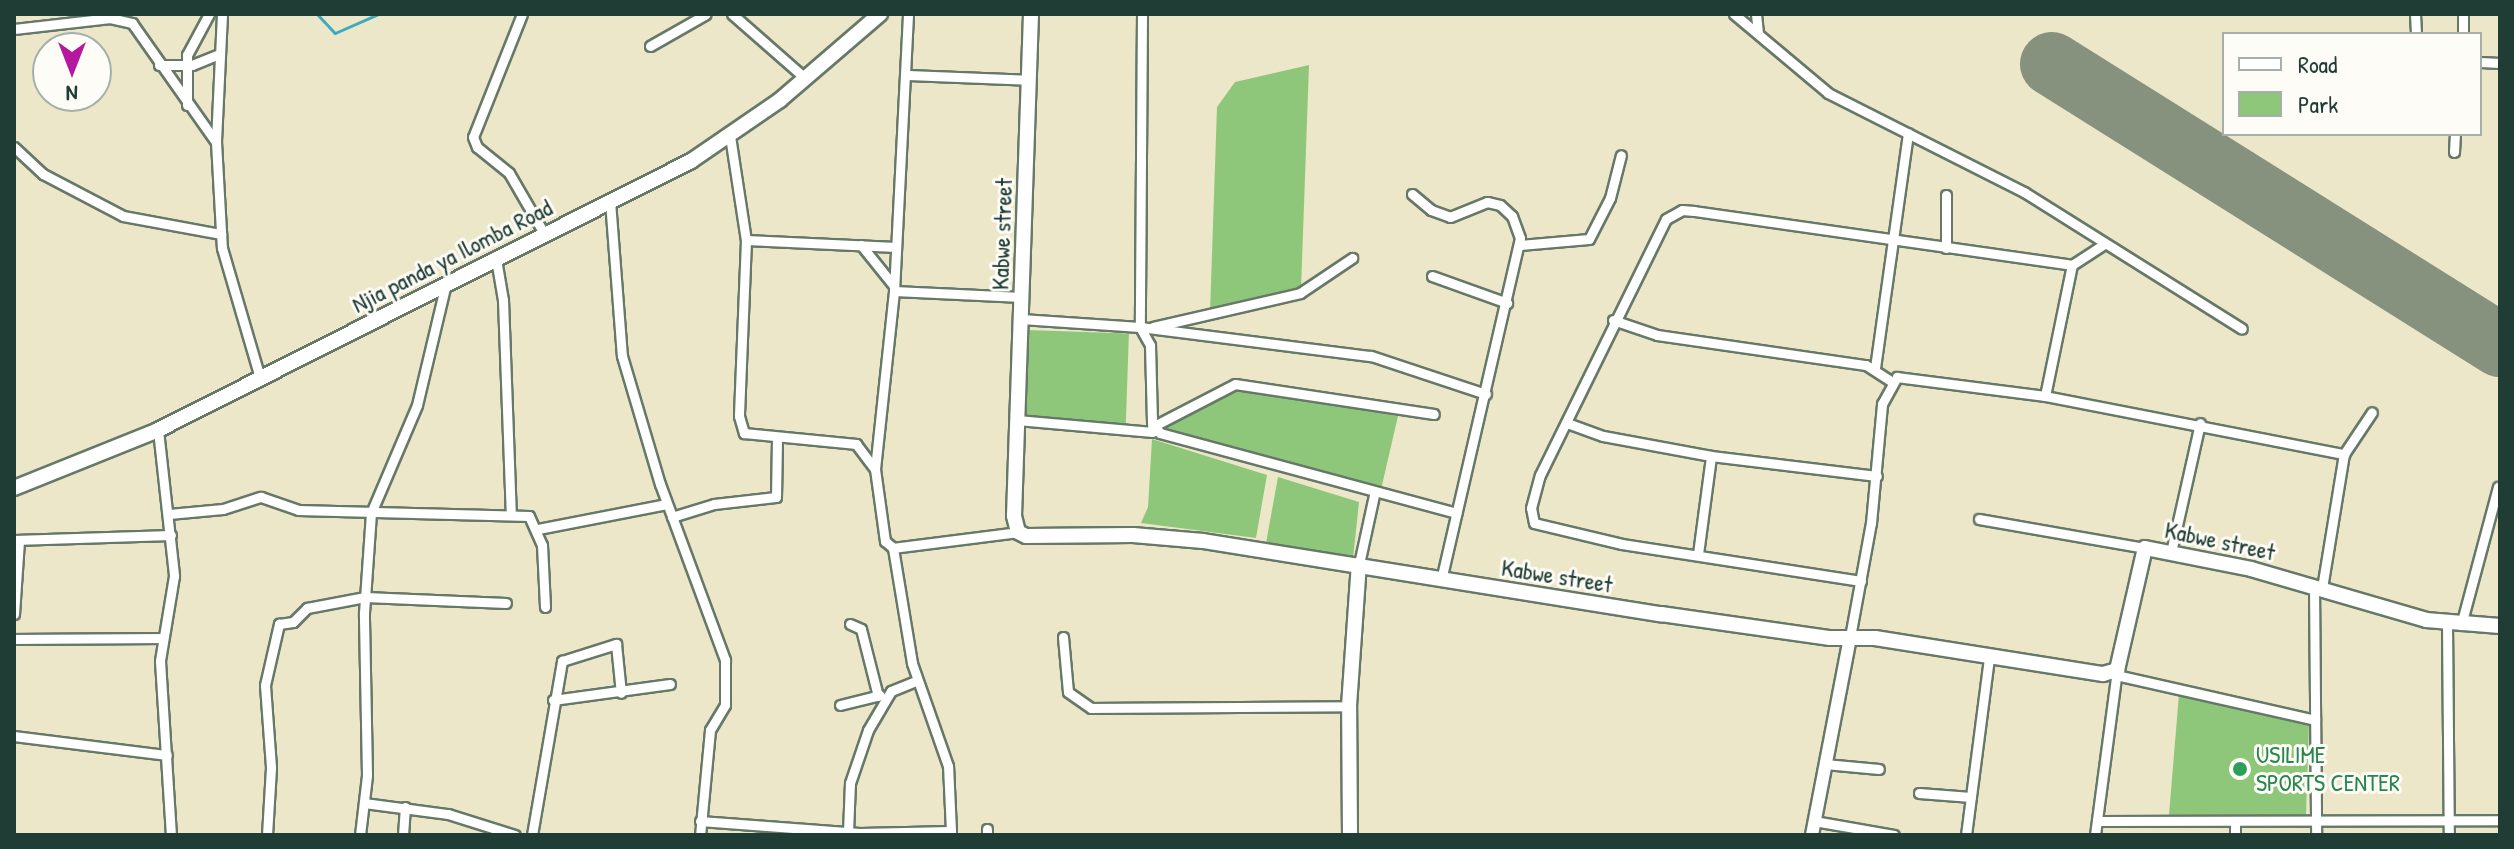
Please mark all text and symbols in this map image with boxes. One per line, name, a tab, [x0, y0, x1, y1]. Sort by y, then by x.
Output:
north arrow	[32, 32, 112, 112]
legend	[2222, 32, 2482, 136]
text: Road	[2298, 48, 2337, 80]
text: N	[66, 79, 78, 109]
text: Park	[2298, 88, 2338, 120]
street label: Kabwe street	[986, 177, 1018, 291]
street label: Njia panda ya Ilomba Road	[347, 193, 557, 319]
street label: Kabwe street	[2162, 515, 2278, 567]
street label: Kabwe street	[1499, 553, 1615, 599]
place label: USILIME SPORTS CENTER	[2256, 741, 2400, 797]
marker: USILIME SPORTS CENTER	[2231, 760, 2249, 778]

